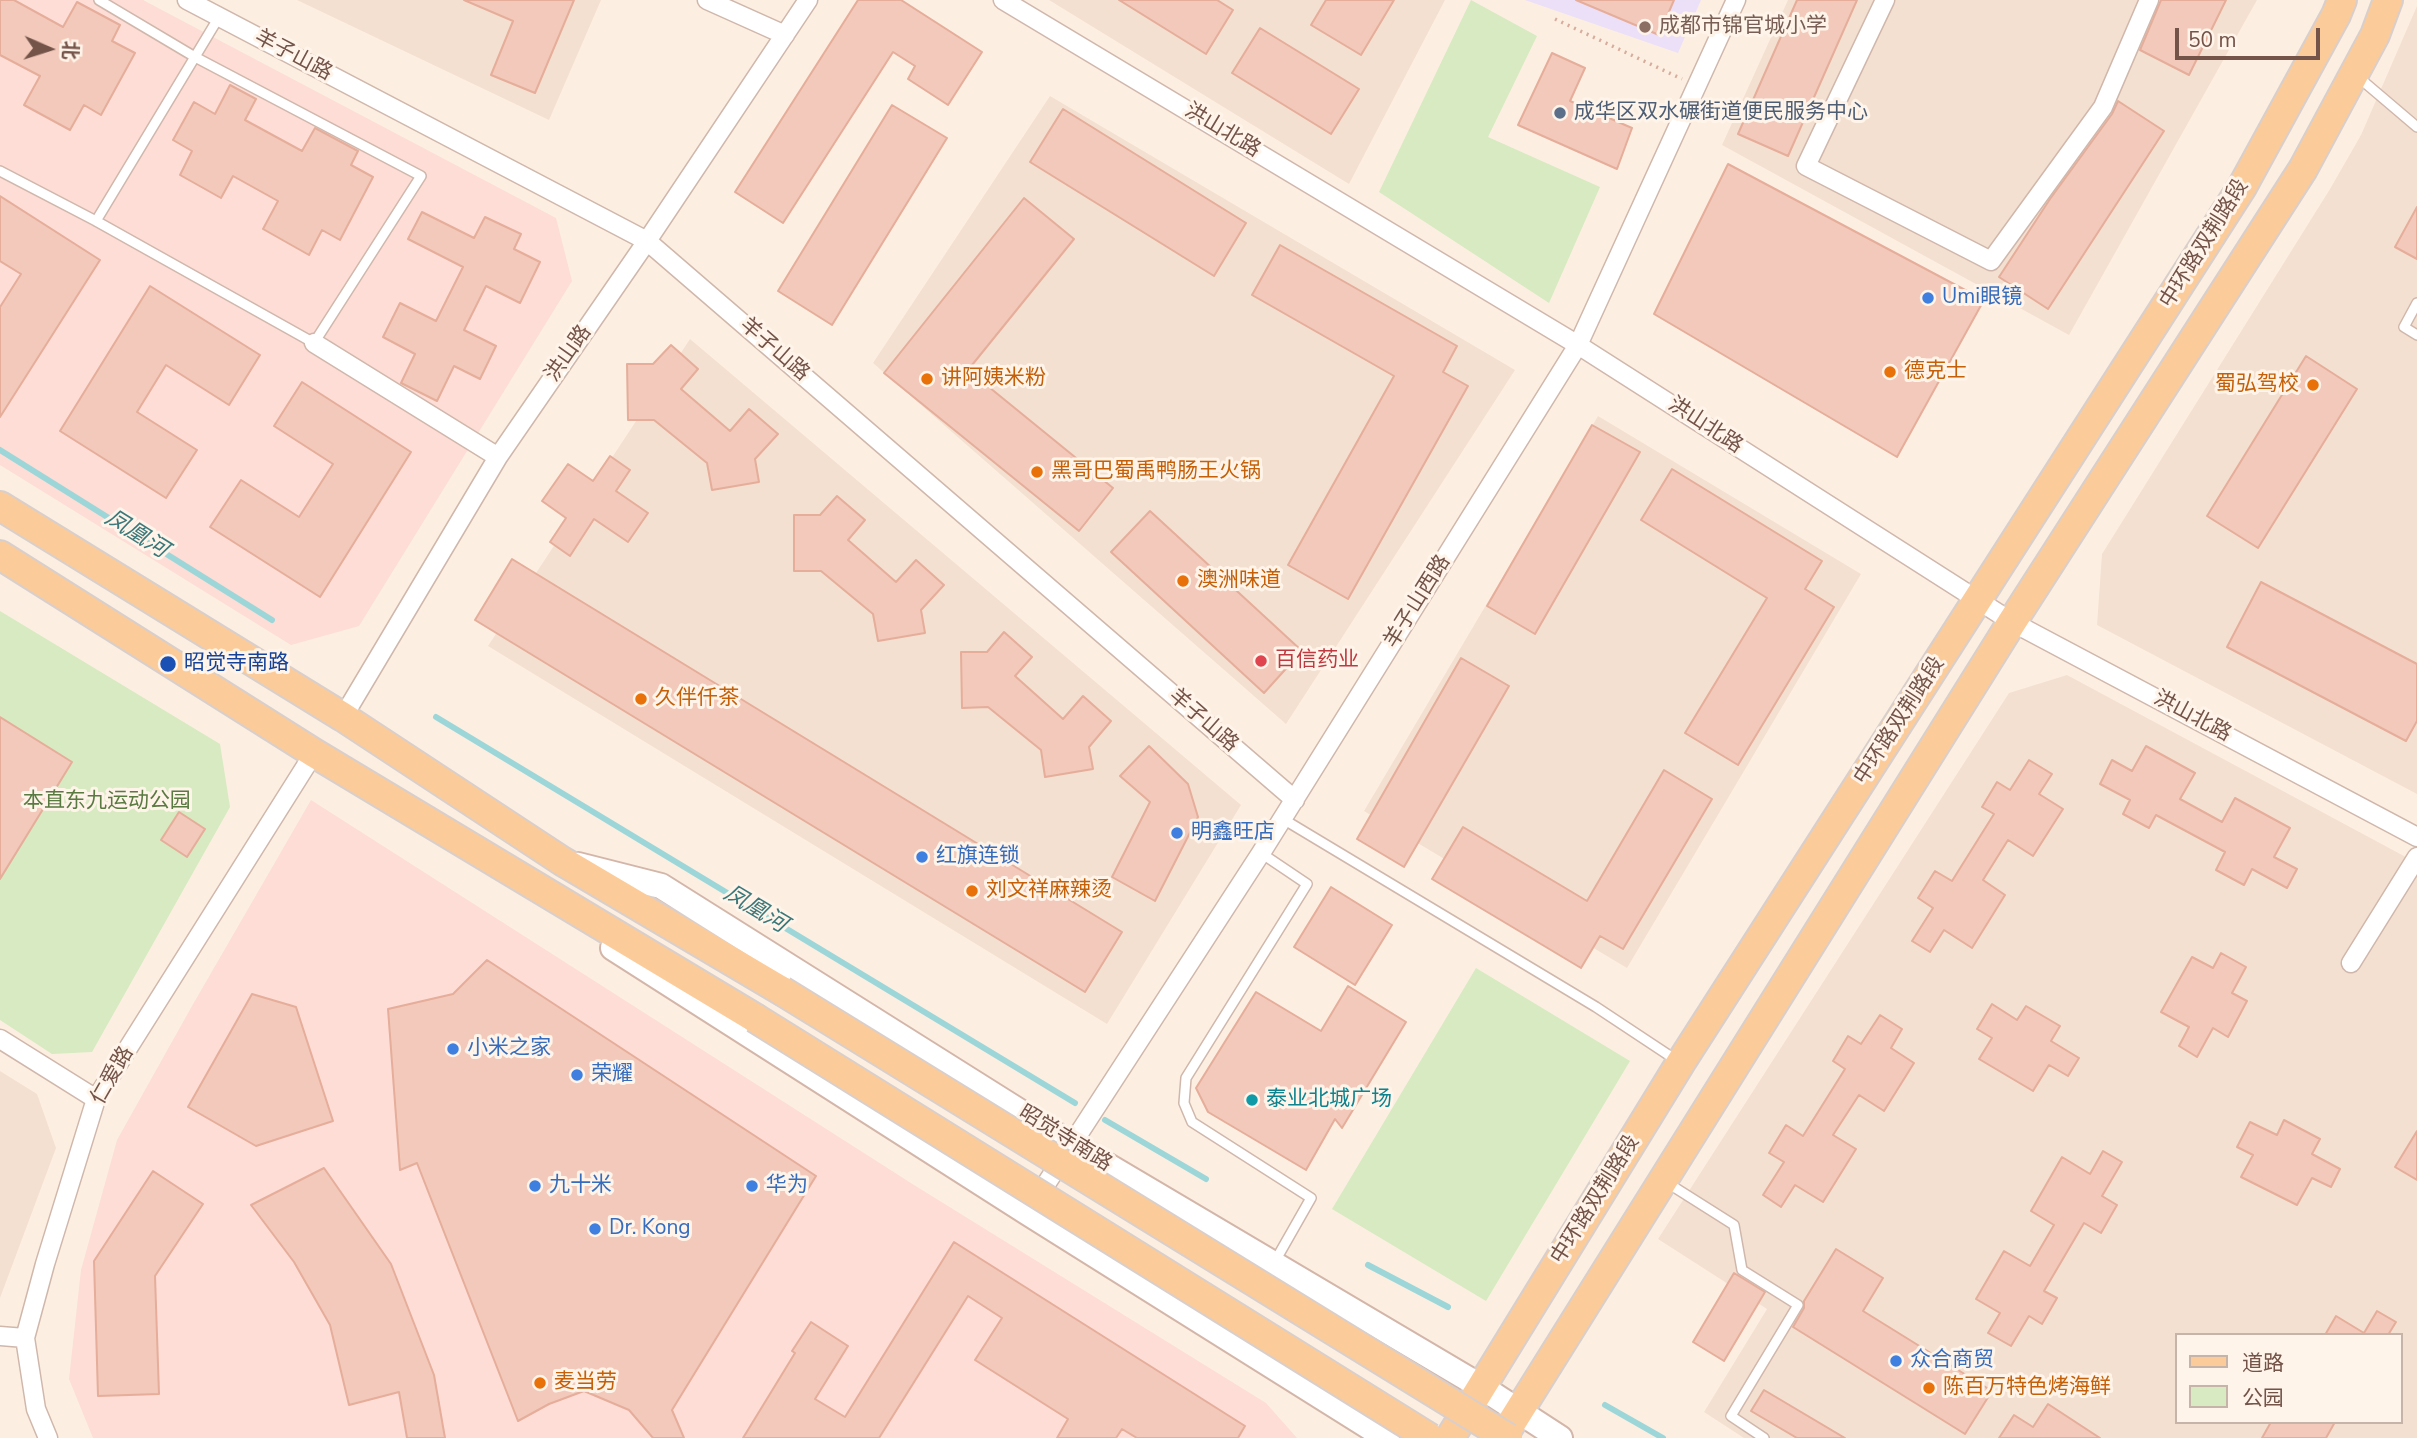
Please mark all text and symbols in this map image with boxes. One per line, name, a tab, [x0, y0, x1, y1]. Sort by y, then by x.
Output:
north arrow	[14, 14, 84, 84]
place label: 成都市锦官城小学	[1659, 14, 1827, 40]
scale bar	[2179, 14, 2324, 58]
marker: 成都市锦官城小学	[1637, 19, 1653, 35]
street label: 羊子山路	[250, 25, 336, 87]
text: 50 m	[2188, 26, 2237, 54]
text: 北	[56, 40, 83, 60]
street label: 洪山北路	[1180, 99, 1264, 163]
place label: 成华区双水碾街道便民服务中心	[1574, 100, 1868, 126]
marker: 成华区双水碾街道便民服务中心	[1552, 105, 1568, 121]
street label: 中环路双荆路段	[2155, 175, 2255, 313]
place label: Umi眼镜	[1942, 285, 2022, 311]
marker: Umi眼镜	[1920, 290, 1936, 306]
street label: 羊子山路	[734, 313, 814, 387]
street label: 洪山路	[541, 321, 597, 387]
place label: 德克士	[1904, 359, 1967, 385]
marker: 德克士	[1882, 364, 1898, 380]
place label: 讲阿姨米粉	[941, 366, 1046, 392]
marker: 讲阿姨米粉	[919, 371, 935, 387]
place label: 蜀弘驾校	[2215, 372, 2299, 398]
marker: 蜀弘驾校	[2305, 377, 2321, 393]
street label: 洪山北路	[1663, 393, 1747, 459]
place label: 黑哥巴蜀禹鸭肠王火锅	[1051, 459, 1261, 485]
marker: 黑哥巴蜀禹鸭肠王火锅	[1029, 464, 1045, 480]
water label: 凤凰河	[99, 505, 173, 565]
street label: 羊子山西路	[1379, 551, 1457, 653]
place label: 澳洲味道	[1197, 568, 1281, 594]
marker: 澳洲味道	[1175, 573, 1191, 589]
place label: 百信药业	[1275, 648, 1359, 674]
place label: 昭觉寺南路	[184, 651, 289, 677]
street label: 中环路双荆路段	[1849, 652, 1951, 790]
marker: 百信药业	[1253, 653, 1269, 669]
marker: 昭觉寺南路	[158, 654, 178, 674]
street label: 羊子山路	[1163, 684, 1243, 758]
place label: 久伴仟茶	[655, 686, 739, 712]
street label: 洪山北路	[2149, 686, 2235, 748]
marker: 久伴仟茶	[633, 691, 649, 707]
park label: 本直东九运动公园	[23, 789, 191, 815]
place label: 明鑫旺店	[1191, 820, 1275, 846]
marker: 明鑫旺店	[1169, 825, 1185, 841]
place label: 红旗连锁	[936, 844, 1020, 870]
marker: 红旗连锁	[914, 849, 930, 865]
place label: 刘文祥麻辣烫	[986, 878, 1112, 904]
water label: 凤凰河	[718, 880, 792, 940]
marker: 刘文祥麻辣烫	[964, 883, 980, 899]
place label: 小米之家	[467, 1036, 551, 1062]
marker: 小米之家	[445, 1041, 461, 1057]
street label: 仁爱路	[86, 1042, 140, 1110]
place label: 荣耀	[591, 1062, 633, 1088]
marker: 荣耀	[569, 1067, 585, 1083]
place label: 泰业北城广场	[1266, 1087, 1392, 1113]
marker: 泰业北城广场	[1244, 1092, 1260, 1108]
street label: 昭觉寺南路	[1014, 1100, 1116, 1178]
street label: 中环路双荆路段	[1546, 1131, 1646, 1269]
place label: 九十米	[549, 1173, 612, 1199]
place label: 华为	[766, 1173, 808, 1199]
marker: 九十米	[527, 1178, 543, 1194]
marker: 华为	[744, 1178, 760, 1194]
place label: Dr. Kong	[609, 1216, 691, 1242]
marker: Dr. Kong	[587, 1221, 603, 1237]
legend	[2176, 1333, 2403, 1424]
place label: 众合商贸	[1910, 1348, 1994, 1374]
text: 道路	[2242, 1349, 2284, 1377]
marker: 众合商贸	[1888, 1353, 1904, 1369]
place label: 麦当劳	[554, 1370, 617, 1396]
marker: 麦当劳	[532, 1375, 548, 1391]
place label: 陈百万特色烤海鲜	[1943, 1375, 2111, 1401]
marker: 陈百万特色烤海鲜	[1921, 1380, 1937, 1396]
text: 公园	[2242, 1384, 2284, 1412]

